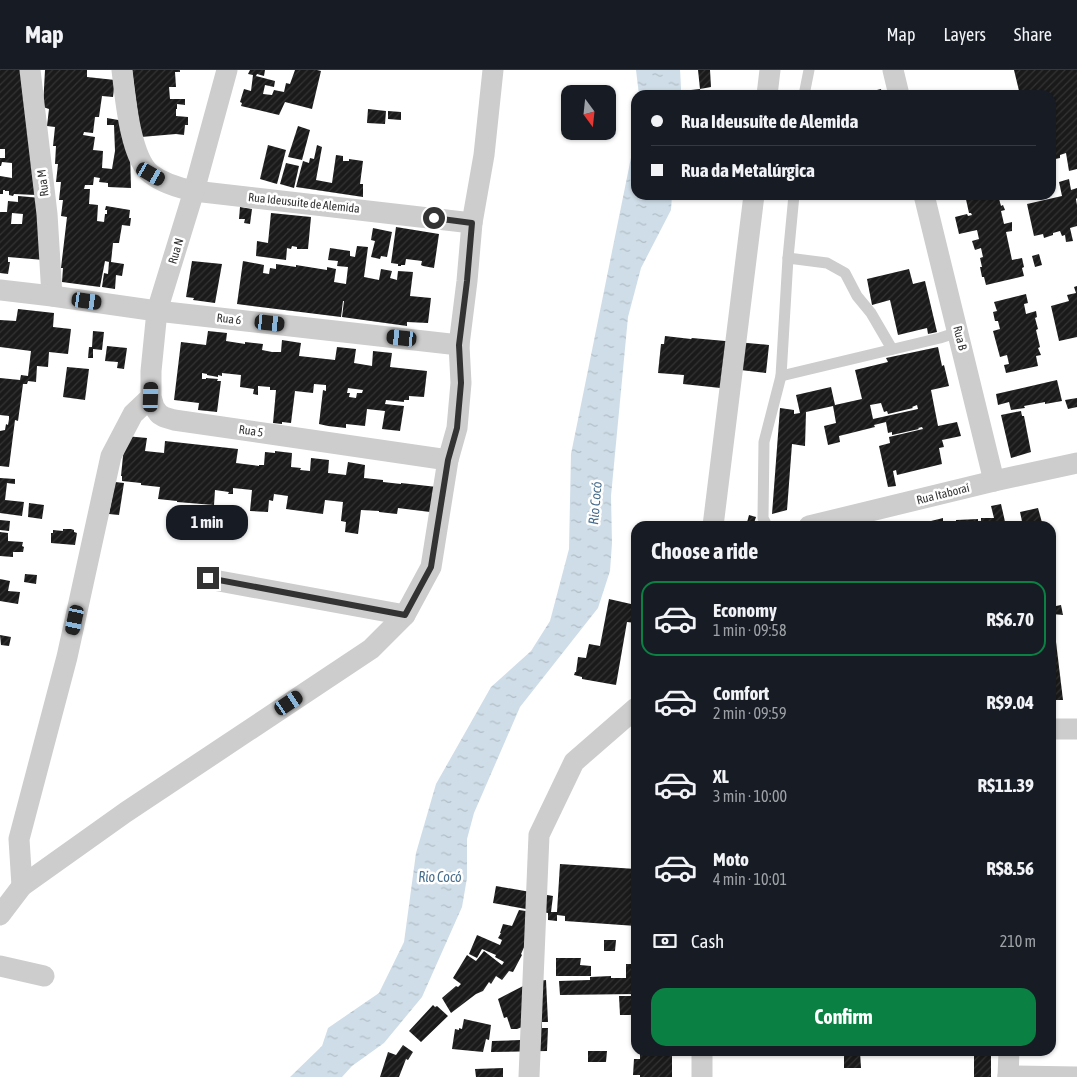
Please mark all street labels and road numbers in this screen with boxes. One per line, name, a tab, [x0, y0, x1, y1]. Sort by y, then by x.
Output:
street label: Rua M	[34, 169, 52, 197]
street label: Rua Ideusuite de Alemida	[248, 190, 360, 216]
street label: Rua N	[165, 236, 187, 266]
street label: Rua 6	[216, 311, 242, 327]
street label: Rua B	[950, 324, 970, 352]
street label: Rua 5	[238, 422, 264, 440]
street label: Rua Itaboraí	[915, 481, 971, 507]

